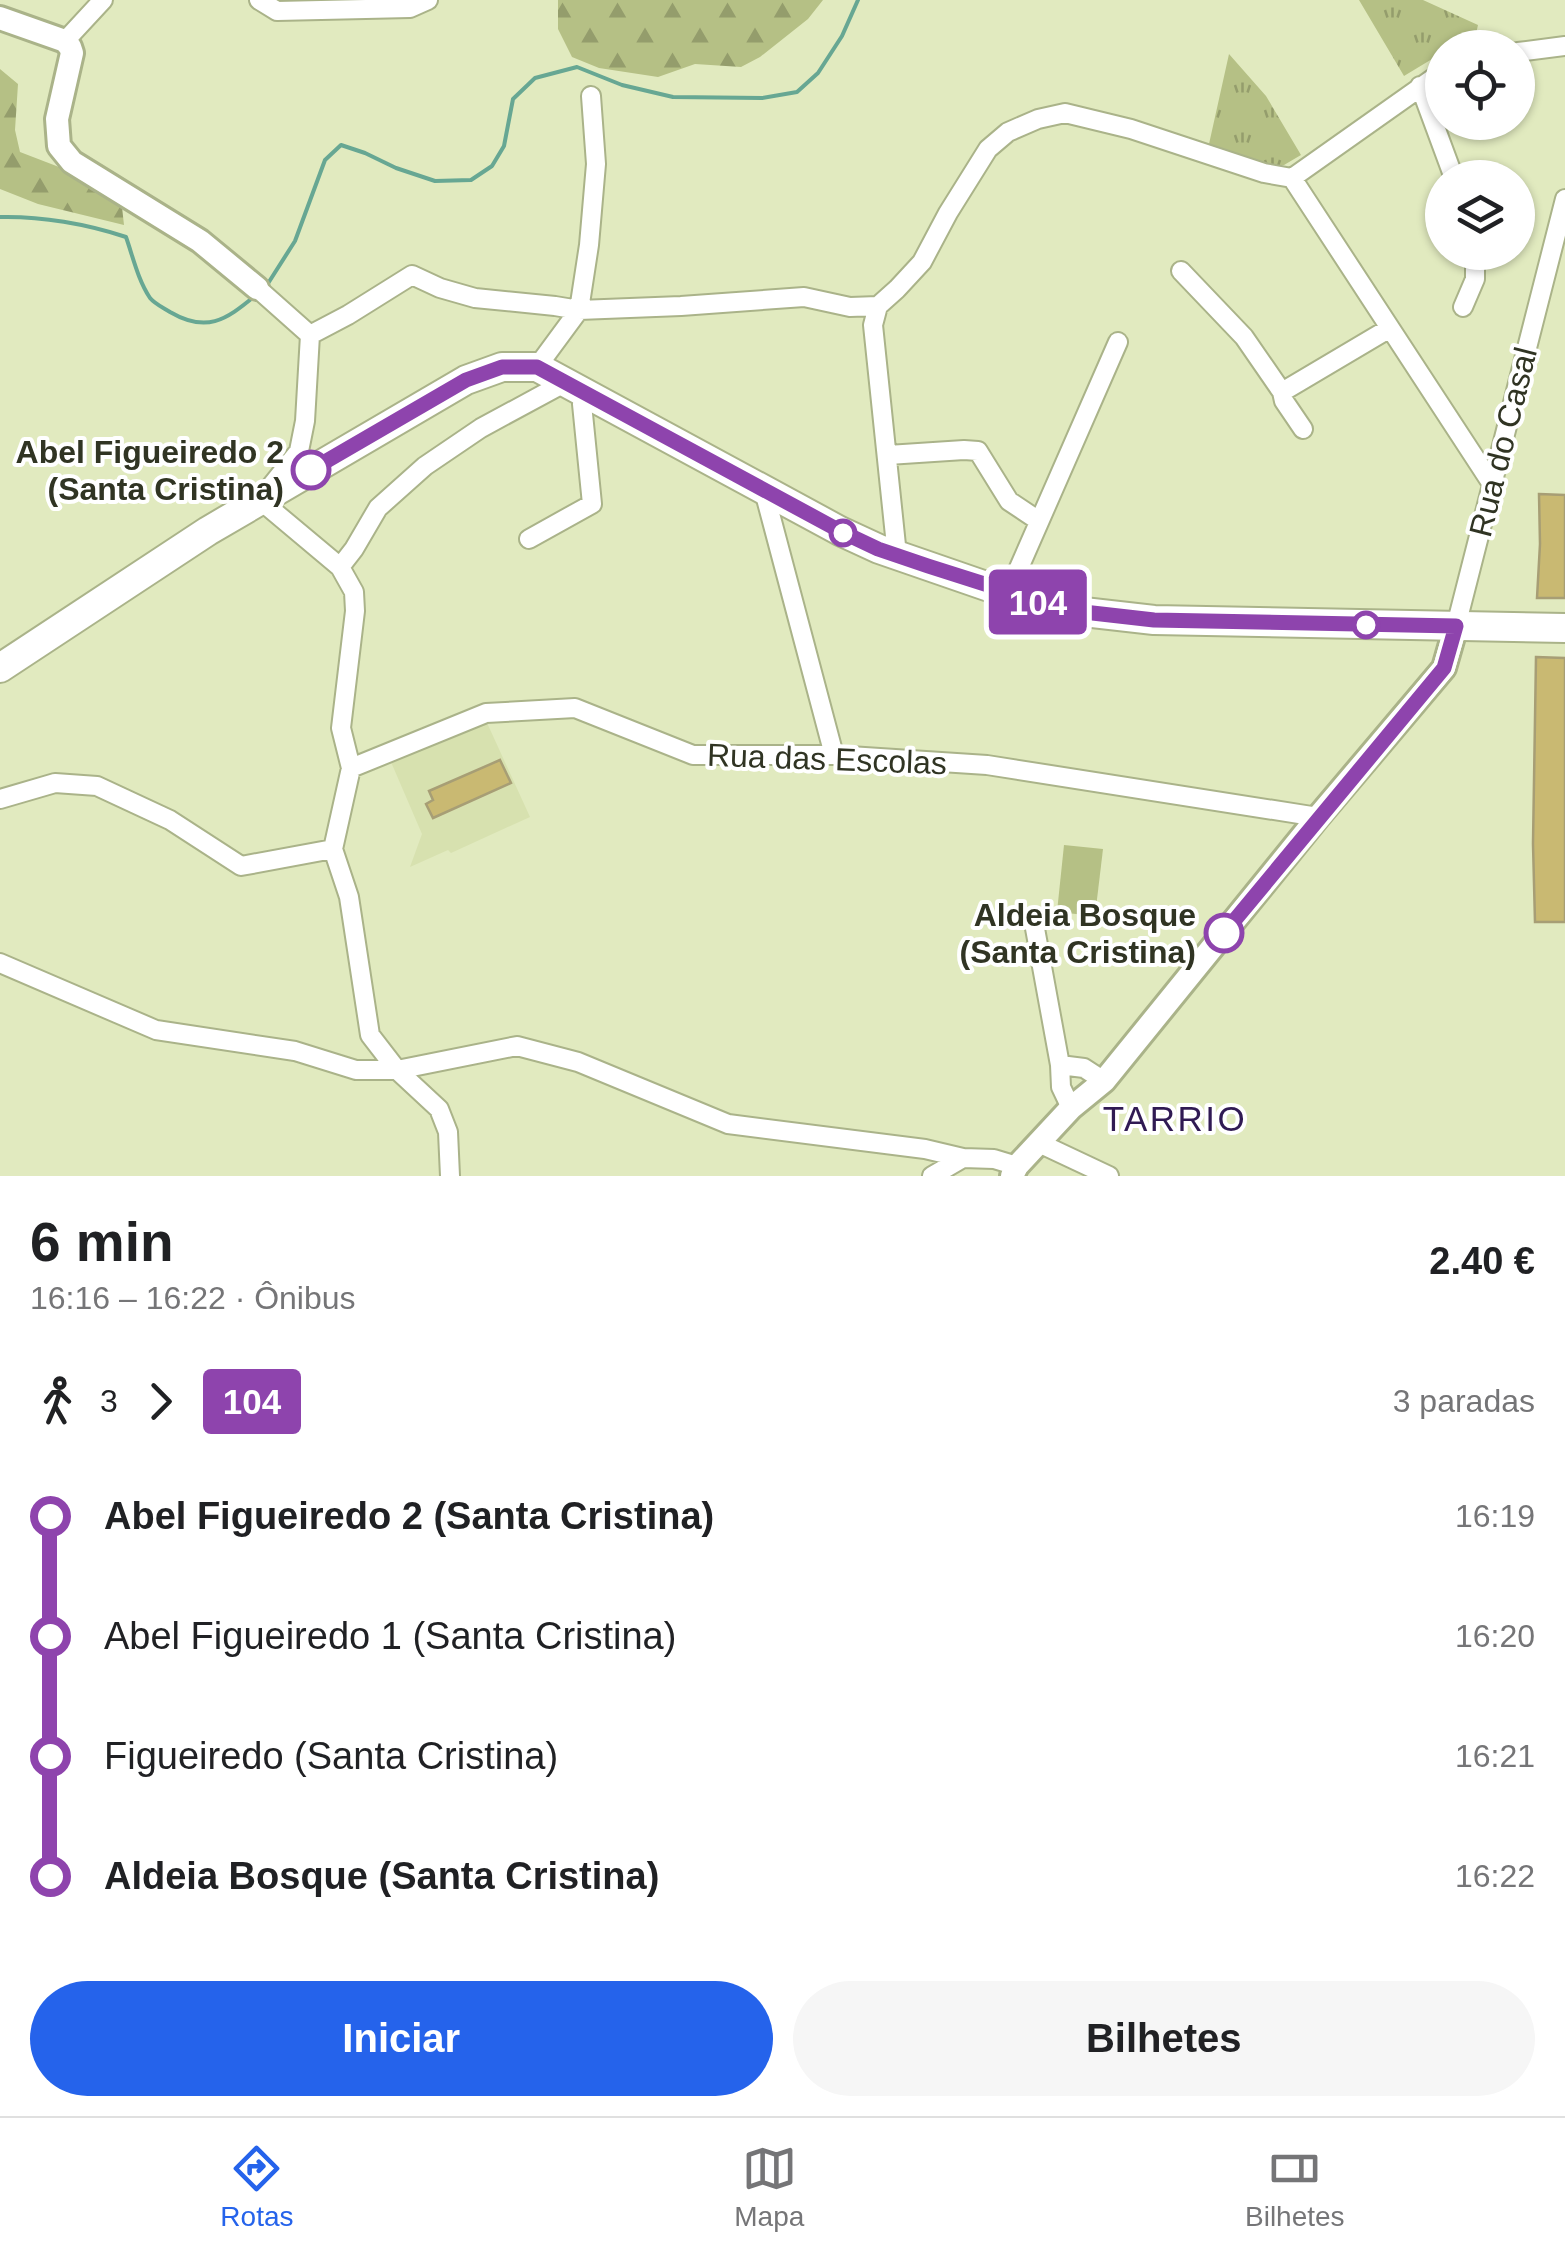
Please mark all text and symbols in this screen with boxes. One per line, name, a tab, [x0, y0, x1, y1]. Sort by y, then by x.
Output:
map controls	[1425, 30, 1535, 270]
button: locate	[1425, 30, 1535, 140]
button: layers	[1425, 160, 1535, 270]
street label: Rua do Casal	[1462, 344, 1544, 540]
place label: Abel Figueiredo 2 (Santa Cristina)	[16, 434, 284, 507]
marker: Abel Figueiredo 2 (Santa Cristina)	[292, 451, 330, 489]
unlabelled marker	[830, 520, 856, 546]
line badge: 104	[980, 570, 1096, 634]
text: 104	[1009, 583, 1067, 622]
unlabelled marker	[1353, 612, 1379, 638]
street label: Rua das Escolas	[706, 737, 948, 781]
place label: Aldeia Bosque (Santa Cristina)	[960, 897, 1196, 970]
marker: Aldeia Bosque (Santa Cristina)	[1205, 914, 1243, 952]
district label: TARRIO	[1103, 1099, 1247, 1138]
text: 6 min	[30, 1211, 174, 1273]
text: 2.40 €	[1429, 1240, 1535, 1282]
text: 16:16 – 16:22 · Ônibus	[30, 1280, 356, 1316]
icon: walk	[30, 1374, 85, 1429]
icon: forward	[133, 1374, 188, 1429]
text: 104	[223, 1382, 281, 1421]
text: 3	[100, 1383, 118, 1419]
text: 3 paradas	[1393, 1383, 1535, 1419]
text: Abel Figueiredo 2 (Santa Cristina)	[104, 1495, 714, 1537]
text: 16:19	[1455, 1498, 1535, 1534]
text: Abel Figueiredo 1 (Santa Cristina)	[104, 1615, 676, 1657]
text: 16:20	[1455, 1618, 1535, 1654]
text: Figueiredo (Santa Cristina)	[104, 1735, 558, 1777]
text: 16:21	[1455, 1738, 1535, 1774]
text: Aldeia Bosque (Santa Cristina)	[104, 1855, 659, 1897]
text: 16:22	[1455, 1858, 1535, 1894]
button: Iniciar	[30, 1981, 773, 2096]
button: Bilhetes	[793, 1981, 1535, 2096]
tab: Rotas	[220, 2141, 294, 2233]
tab: Mapa	[734, 2141, 804, 2233]
tab: Bilhetes	[1245, 2141, 1345, 2233]

